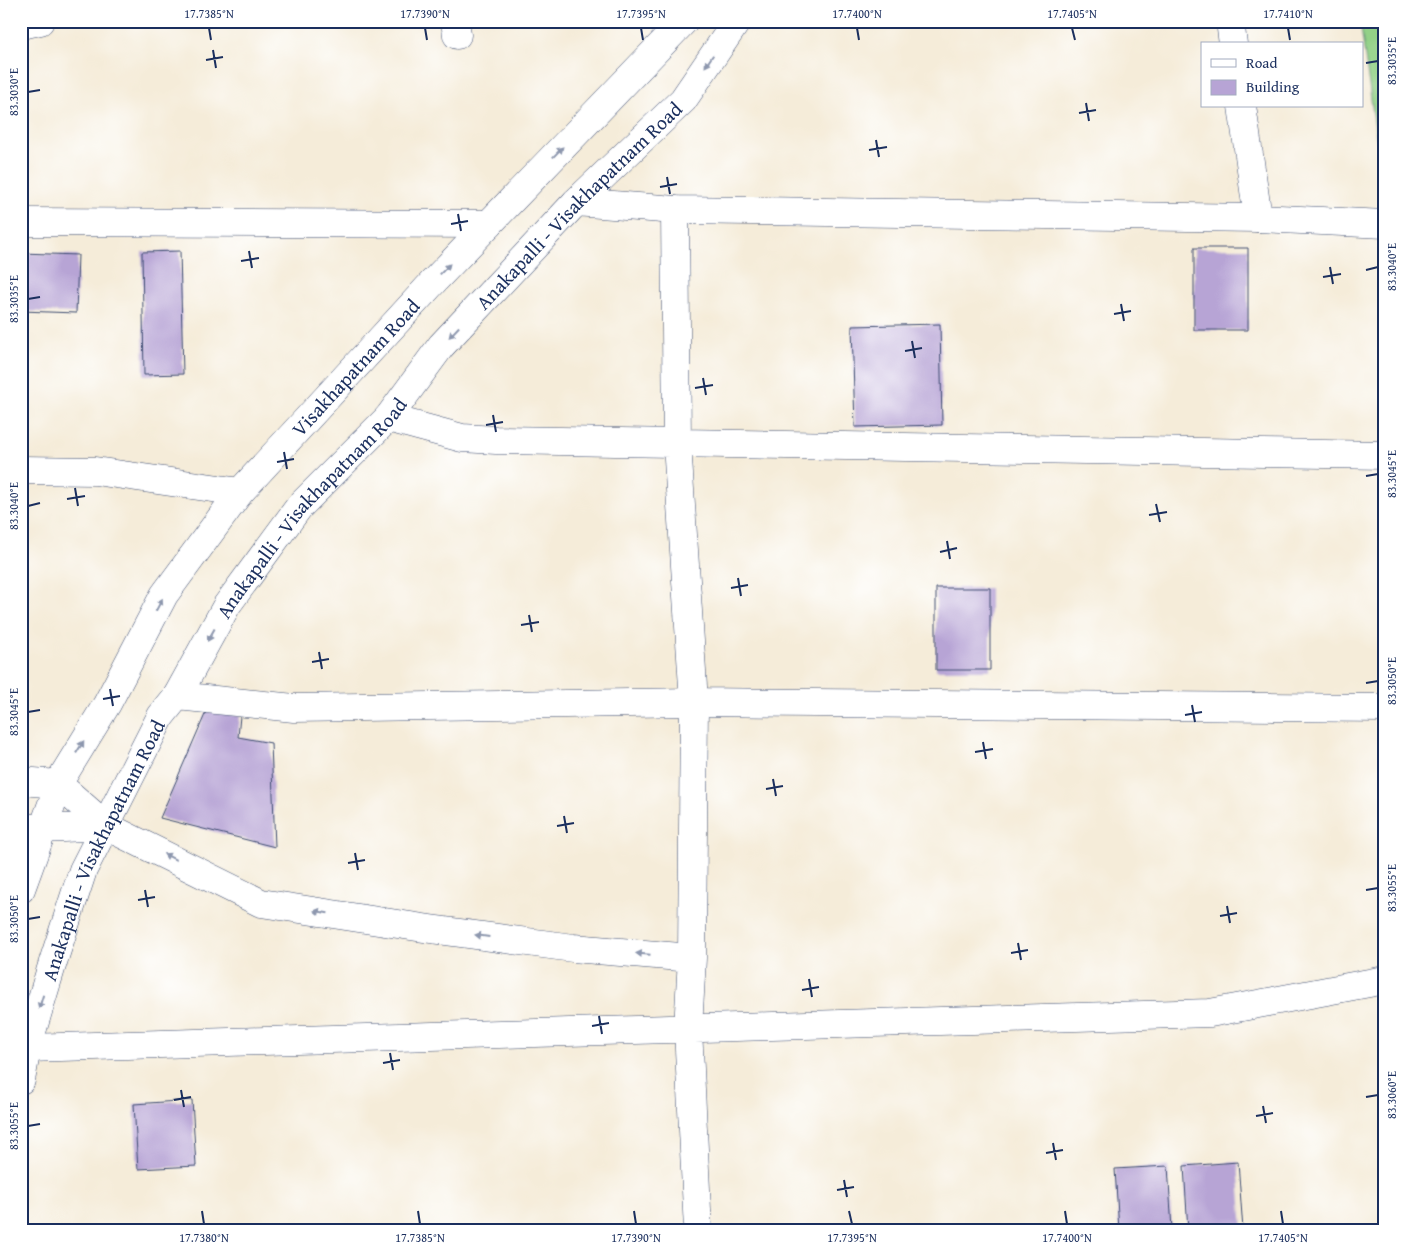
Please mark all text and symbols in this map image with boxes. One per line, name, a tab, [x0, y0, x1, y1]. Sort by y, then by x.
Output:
text: 17.7385°N	[184, 5, 234, 22]
text: 17.7390°N	[400, 5, 450, 22]
text: 17.7395°N	[616, 5, 666, 22]
text: 17.7400°N	[832, 5, 882, 22]
text: 17.7405°N	[1047, 5, 1097, 22]
text: 17.7410°N	[1263, 5, 1313, 22]
text: 83.3035°E	[1383, 37, 1400, 85]
legend	[1201, 42, 1364, 108]
text: Road	[1246, 52, 1277, 73]
one-way arrow	[704, 55, 714, 68]
text: 83.3030°E	[5, 68, 22, 116]
text: Building	[1246, 76, 1300, 97]
street label: Anakapalli - Visakhapatnam Road	[468, 94, 688, 315]
one-way arrow	[552, 146, 564, 158]
text: 83.3040°E	[1383, 243, 1400, 291]
one-way arrow	[439, 264, 451, 276]
text: 83.3035°E	[5, 275, 22, 323]
street label: Visakhapatnam Road	[284, 292, 426, 442]
one-way arrow	[448, 325, 460, 337]
street label: Anakapalli - Visakhapatnam Road	[208, 391, 413, 623]
text: 83.3045°E	[1383, 450, 1400, 498]
text: 83.3040°E	[5, 482, 22, 530]
one-way arrow	[155, 598, 163, 613]
one-way arrow	[207, 627, 215, 642]
text: 83.3050°E	[1383, 657, 1400, 705]
text: 83.3045°E	[5, 688, 22, 736]
street label: Anakapalli - Visakhapatnam Road	[34, 714, 172, 984]
one-way arrow	[75, 741, 85, 754]
one-way arrow	[163, 853, 177, 861]
text: 83.3055°E	[1383, 864, 1400, 912]
text: 83.3050°E	[5, 895, 22, 943]
one-way arrow	[313, 908, 329, 916]
one-way arrow	[473, 932, 489, 940]
one-way arrow	[635, 949, 651, 957]
one-way arrow	[36, 995, 44, 1010]
text: 83.3060°E	[1383, 1071, 1400, 1119]
text: 83.3055°E	[5, 1102, 22, 1150]
text: 17.7380°N	[179, 1229, 229, 1246]
text: 17.7385°N	[395, 1229, 445, 1246]
text: 17.7390°N	[611, 1229, 661, 1246]
text: 17.7395°N	[827, 1229, 877, 1246]
text: 17.7400°N	[1042, 1229, 1092, 1246]
text: 17.7405°N	[1258, 1229, 1308, 1246]

